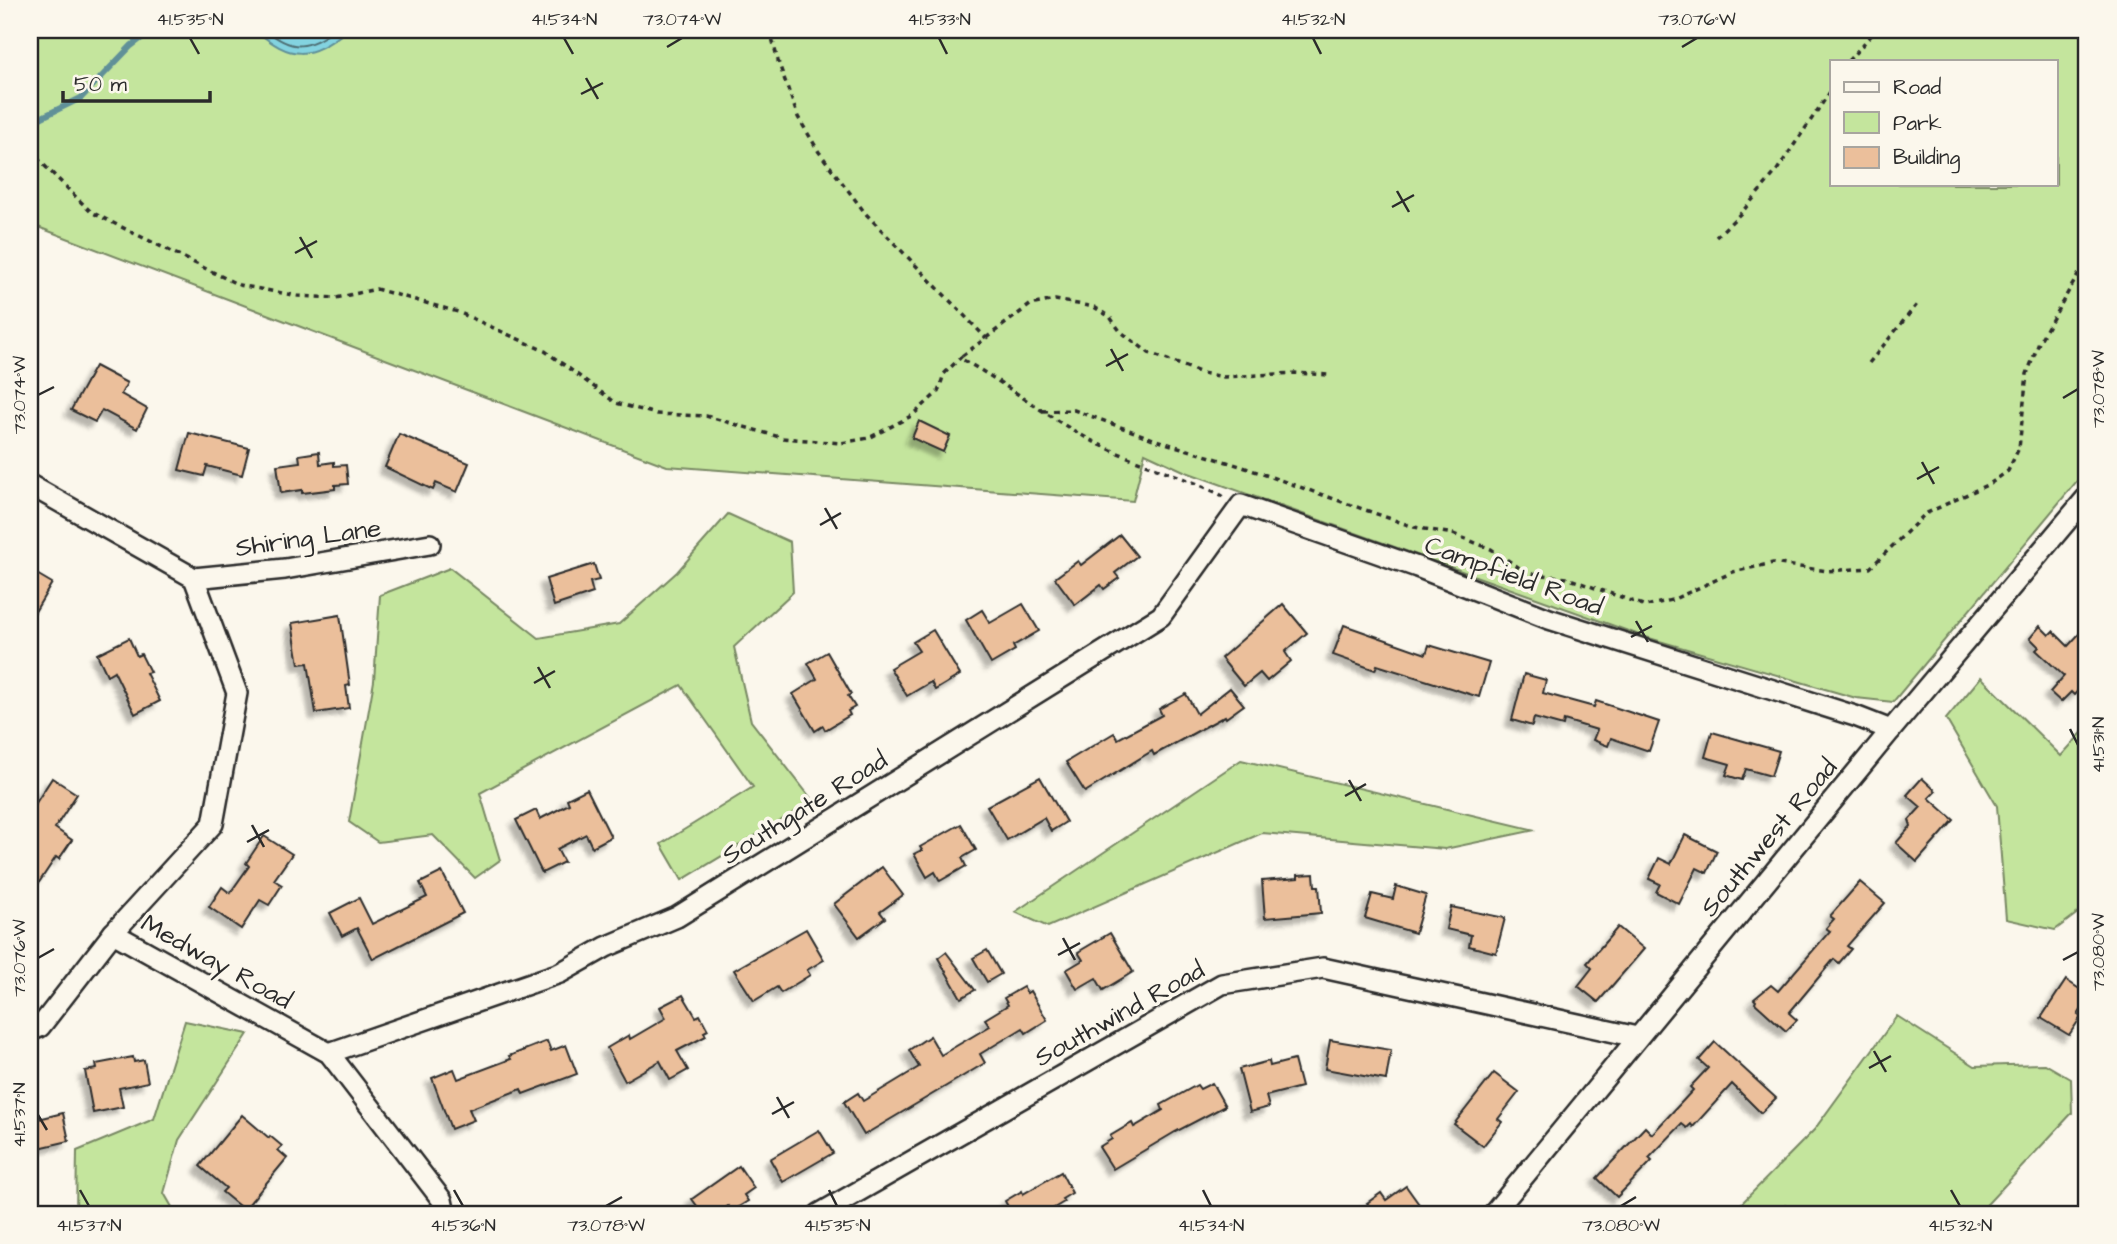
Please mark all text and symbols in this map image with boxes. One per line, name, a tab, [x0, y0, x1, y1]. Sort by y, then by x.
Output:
text: 41.535°N	[157, 7, 223, 32]
text: 41.534°N	[531, 7, 597, 32]
text: 73.074°W	[643, 7, 721, 32]
text: 41.533°N	[907, 7, 971, 32]
text: 41.532°N	[1281, 7, 1345, 32]
text: 73.076°W	[1658, 7, 1736, 32]
scale bar	[63, 60, 210, 104]
legend	[1830, 60, 2058, 186]
text: 50 m	[74, 70, 128, 99]
text: Road	[1893, 73, 1941, 102]
text: Park	[1893, 109, 1942, 138]
text: Building	[1893, 143, 1961, 174]
text: 73.078°W	[2086, 350, 2111, 428]
text: 73.074°W	[7, 356, 32, 434]
street label: Shiring Lane	[233, 510, 384, 568]
street label: Campfield Road	[1419, 527, 1608, 625]
text: 41.531°N	[2086, 717, 2111, 773]
street label: Southgate Road	[715, 742, 895, 875]
street label: Southwest Road	[1692, 751, 1846, 925]
street label: Medway Road	[134, 906, 299, 1020]
text: 73.080°W	[2086, 913, 2111, 991]
text: 73.076°W	[7, 919, 32, 997]
street label: Southwind Road	[1028, 952, 1211, 1076]
text: 41.537°N	[7, 1082, 32, 1148]
text: 41.537°N	[56, 1213, 122, 1238]
text: 41.536°N	[430, 1213, 496, 1238]
text: 73.078°W	[567, 1213, 645, 1238]
text: 41.535°N	[804, 1213, 870, 1238]
text: 41.534°N	[1178, 1213, 1244, 1238]
text: 73.080°W	[1582, 1213, 1660, 1238]
text: 41.532°N	[1928, 1213, 1992, 1238]

